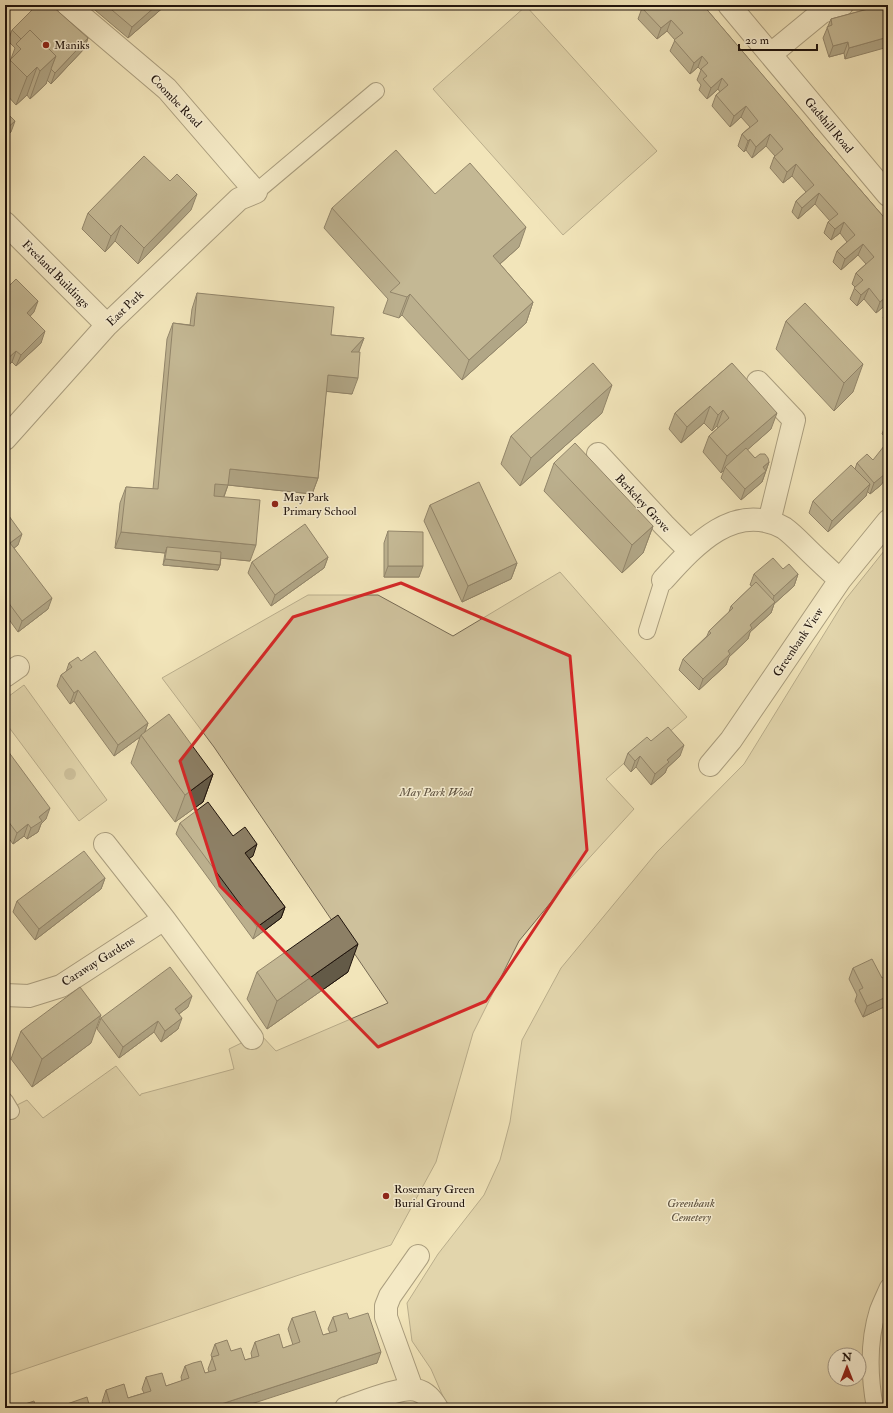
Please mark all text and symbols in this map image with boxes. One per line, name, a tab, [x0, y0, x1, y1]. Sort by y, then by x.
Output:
scale bar	[739, 26, 817, 52]
text: 20 m	[745, 33, 770, 48]
place label: Maniks	[54, 38, 90, 53]
marker: Maniks	[41, 40, 51, 50]
street label: Coombe Road	[147, 72, 205, 131]
street label: Gadshill Road	[801, 94, 856, 156]
street label: Freeland Buildings	[19, 237, 93, 311]
street label: East Park	[104, 287, 147, 330]
street label: Berkeley Grove	[612, 471, 673, 536]
place label: May Park Primary School	[283, 490, 356, 519]
marker: May Park Primary School	[270, 499, 280, 509]
street label: Greenbank View	[770, 604, 827, 680]
park label: May Park Wood	[398, 785, 474, 800]
street label: Caraway Gardens	[59, 933, 138, 990]
place label: Rosemary Green Burial Ground	[394, 1182, 475, 1211]
marker: Rosemary Green Burial Ground	[381, 1191, 391, 1201]
park label: Greenbank Cemetery	[667, 1196, 715, 1225]
north arrow	[827, 1347, 867, 1387]
text: N	[841, 1351, 853, 1364]

